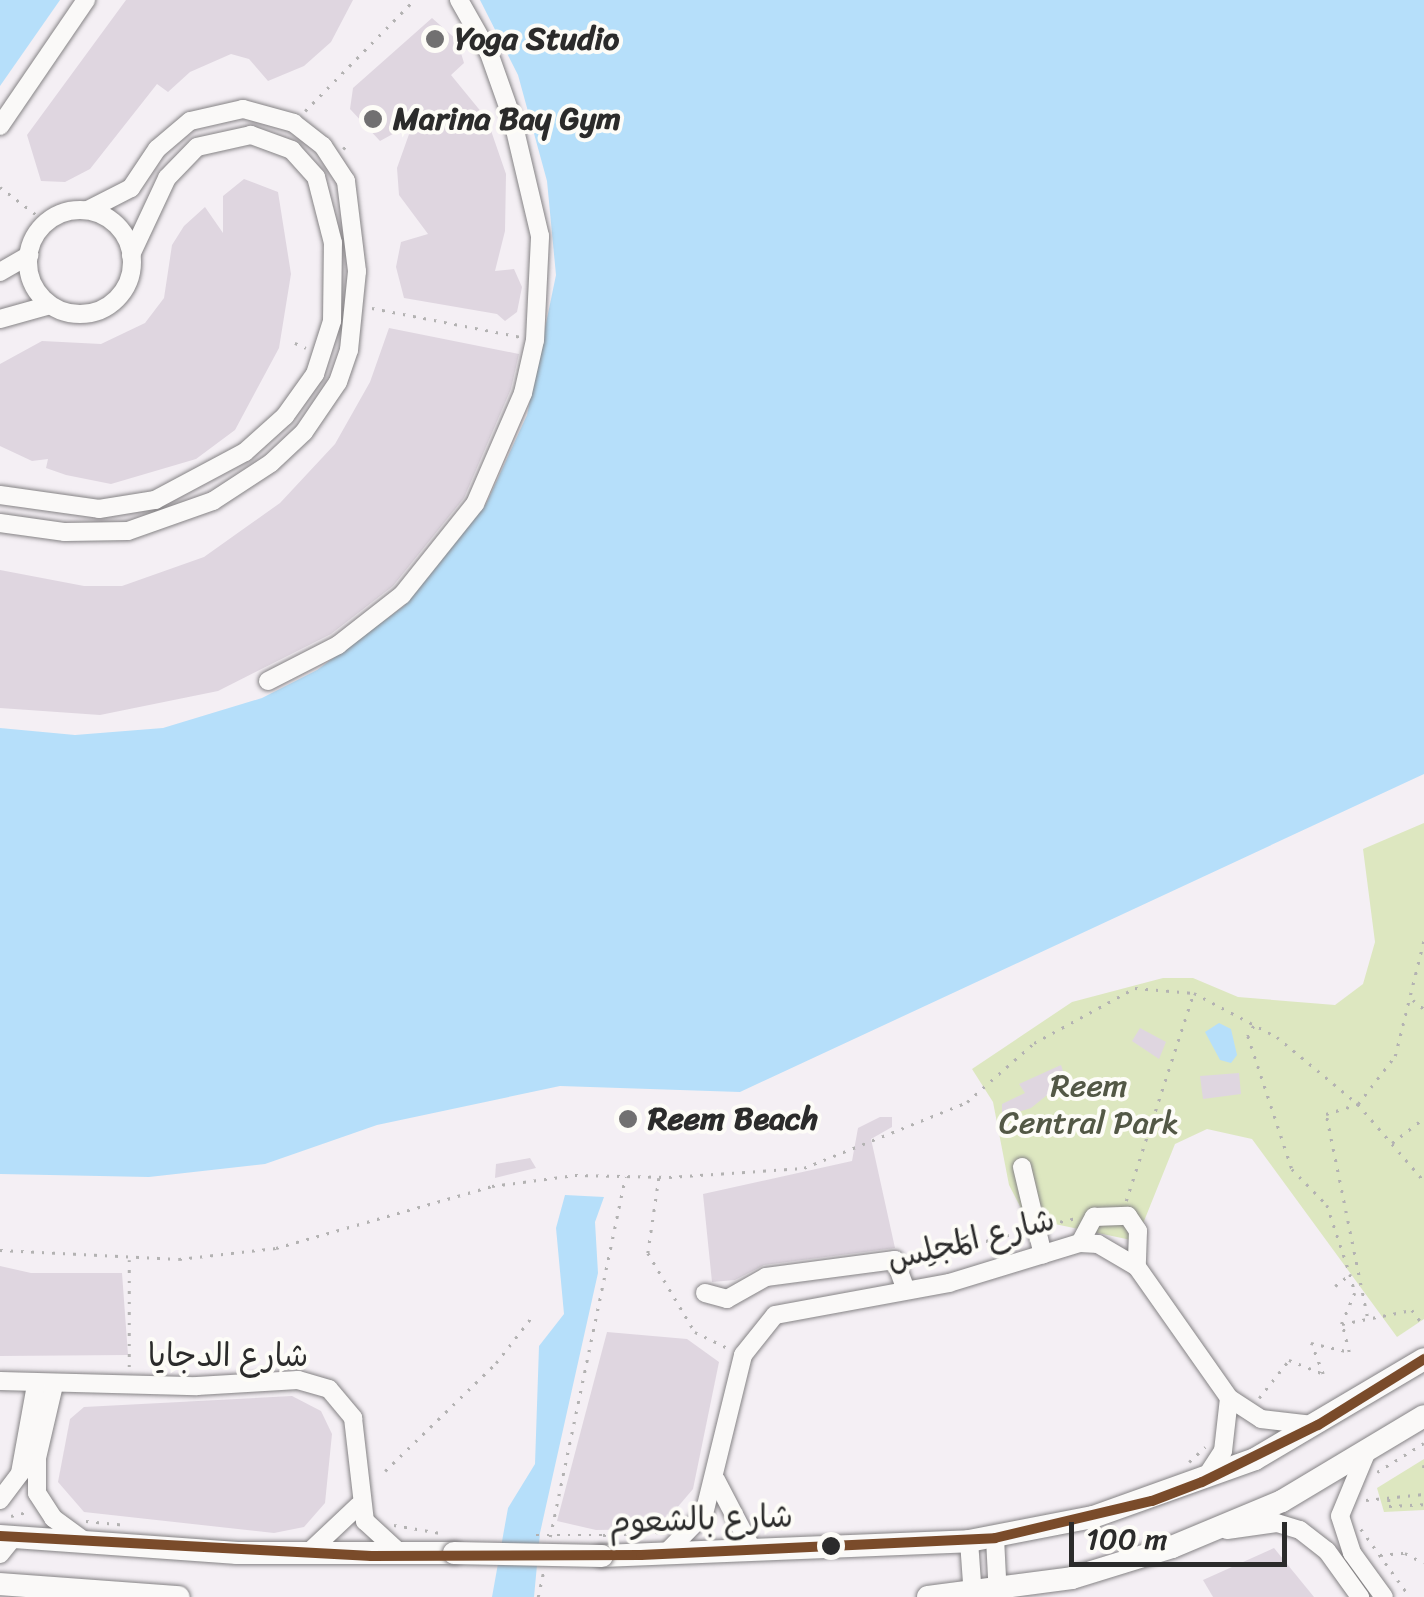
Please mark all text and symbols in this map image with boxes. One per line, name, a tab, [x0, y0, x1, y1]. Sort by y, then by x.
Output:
place label: Yoga Studio	[455, 20, 619, 58]
marker: Yoga Studio	[424, 28, 446, 50]
place label: Marina Bay Gym	[393, 100, 621, 138]
marker: Marina Bay Gym	[362, 108, 384, 130]
park label: Reem Central Park	[999, 1068, 1179, 1143]
place label: Reem Beach	[648, 1100, 819, 1138]
marker: Reem Beach	[617, 1108, 639, 1130]
street label: شارع المَجلِس	[883, 1201, 1059, 1279]
street label: شارع الدجايا	[148, 1337, 308, 1375]
street label: شارع بالشعوم	[608, 1498, 794, 1542]
scale bar	[1074, 1502, 1292, 1564]
text: 100 m	[1086, 1512, 1168, 1566]
unlabelled marker	[821, 1536, 841, 1556]

